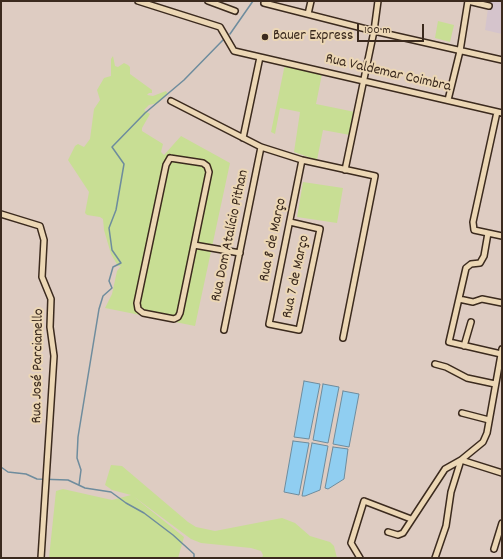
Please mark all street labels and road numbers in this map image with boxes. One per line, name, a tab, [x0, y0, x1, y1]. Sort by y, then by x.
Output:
street label: Rua Valdemar Coimbra	[323, 51, 453, 97]
street label: Rua Dom Atalício Pithan	[208, 168, 254, 304]
street label: Rua 8 de Março	[256, 197, 292, 283]
street label: Rua 7 de Março	[279, 234, 315, 320]
street label: Rua José Parcianello	[29, 308, 49, 424]

